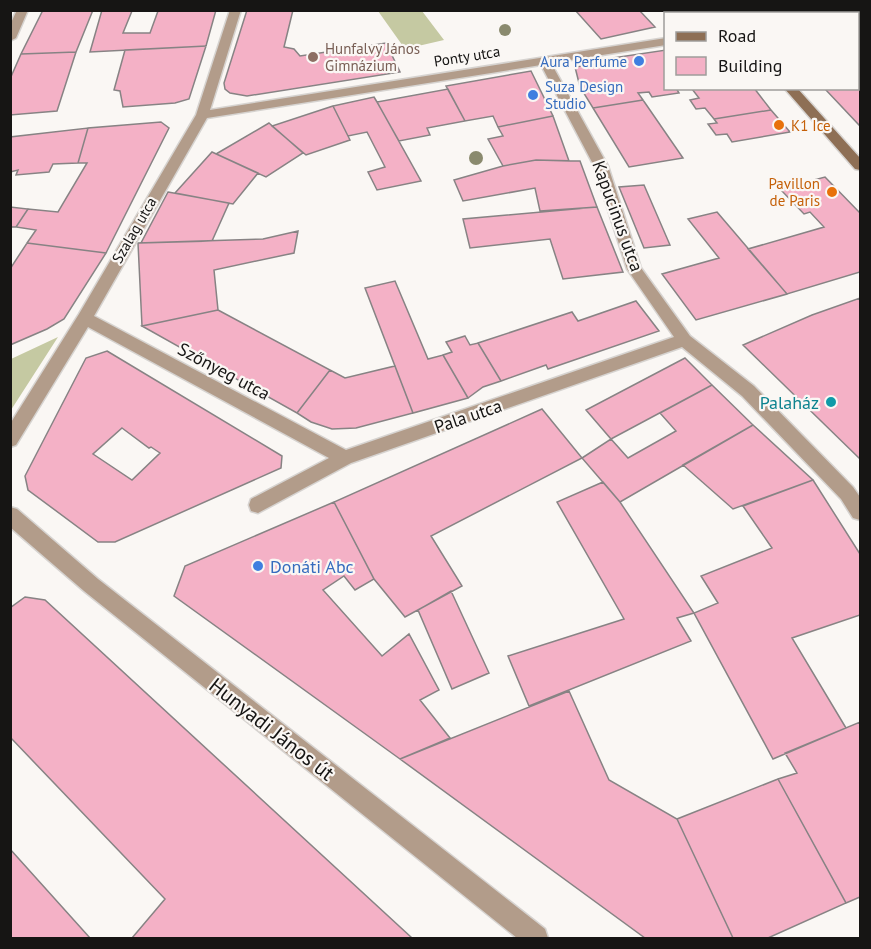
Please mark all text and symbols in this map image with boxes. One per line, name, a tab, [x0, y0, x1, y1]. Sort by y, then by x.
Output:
legend	[664, 12, 859, 90]
text: Road	[718, 24, 756, 47]
place label: Hunfalvy János Gimnázium	[325, 39, 420, 75]
street label: Ponty utca	[433, 41, 501, 71]
marker: Hunfalvy János Gimnázium	[306, 50, 320, 64]
place label: Aura Perfume	[540, 52, 627, 71]
marker: Aura Perfume	[632, 54, 646, 68]
text: Building	[718, 54, 782, 77]
place label: Suza Design Studio	[545, 77, 623, 113]
marker: Suza Design Studio	[526, 88, 540, 102]
place label: K1 Ice	[791, 116, 831, 135]
marker: K1 Ice	[772, 118, 786, 132]
street label: Kapucinus utca	[587, 157, 649, 275]
place label: Pavillon de Paris	[768, 174, 820, 210]
marker: Pavillon de Paris	[825, 185, 839, 199]
street label: Szalag utca	[107, 194, 161, 266]
street label: Szőnyeg utca	[174, 337, 274, 405]
place label: Palaház	[760, 391, 819, 414]
street label: Pala utca	[431, 394, 505, 438]
marker: Palaház	[824, 395, 838, 409]
place label: Donáti Abc	[270, 555, 354, 578]
marker: Donáti Abc	[251, 559, 265, 573]
street label: Hunyadi János út	[204, 672, 340, 786]

